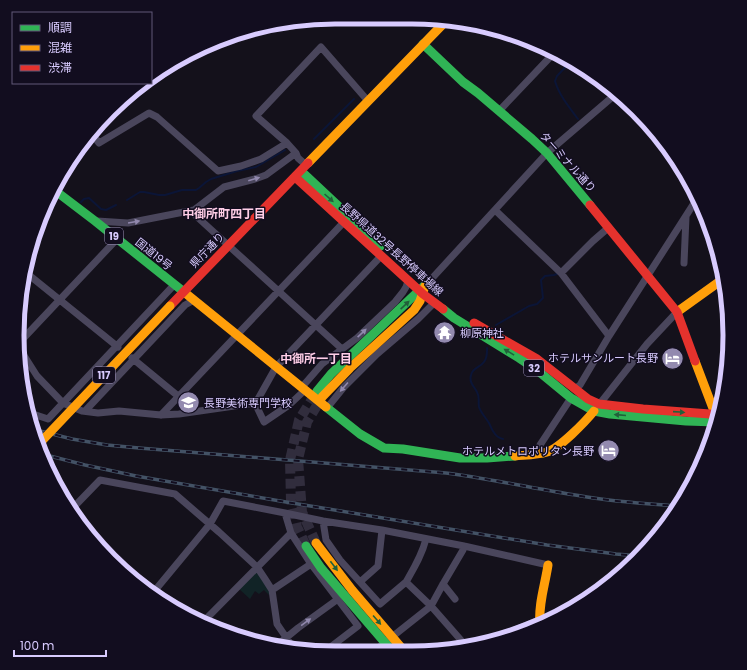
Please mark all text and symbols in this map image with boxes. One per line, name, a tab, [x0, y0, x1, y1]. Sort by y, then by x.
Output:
legend	[12, 12, 152, 84]
text: 順調	[48, 19, 72, 36]
text: 混雑	[48, 39, 72, 56]
text: 渋滞	[48, 59, 72, 76]
street label: ターミナル通り	[536, 128, 600, 196]
one-way arrow	[248, 176, 260, 182]
one-way arrow	[324, 193, 335, 202]
street label: 長野県道32号長野停車場線	[337, 198, 447, 300]
district label: 中御所町四丁目	[182, 205, 266, 222]
one-way arrow	[128, 218, 140, 224]
road number: 19	[105, 228, 123, 244]
street label: 県庁通り	[186, 229, 228, 271]
street label: 国道19号	[132, 234, 176, 274]
one-way arrow	[400, 300, 410, 310]
temple icon: 柳原神社	[432, 320, 458, 346]
place label: 柳原神社	[460, 325, 504, 341]
one-way arrow	[357, 328, 367, 338]
hotel icon: ホテルサンルート長野	[660, 345, 686, 371]
one-way arrow	[503, 348, 515, 355]
district label: 中御所一丁目	[280, 350, 352, 367]
place label: ホテルサンルート長野	[548, 350, 658, 366]
road number: 32	[524, 360, 544, 376]
road number: 117	[93, 367, 115, 383]
one-way arrow	[340, 382, 349, 392]
school or university icon: 長野美術専門学校	[176, 390, 202, 416]
place label: 長野美術専門学校	[204, 395, 292, 411]
one-way arrow	[673, 408, 685, 415]
one-way arrow	[614, 412, 626, 418]
hotel icon: ホテルメトロポリタン長野	[596, 438, 622, 464]
place label: ホテルメトロポリタン長野	[462, 443, 594, 459]
one-way arrow	[330, 561, 338, 572]
one-way arrow	[373, 614, 382, 625]
one-way arrow	[301, 618, 312, 626]
scale bar	[14, 632, 106, 658]
text: 100 m	[20, 637, 54, 654]

